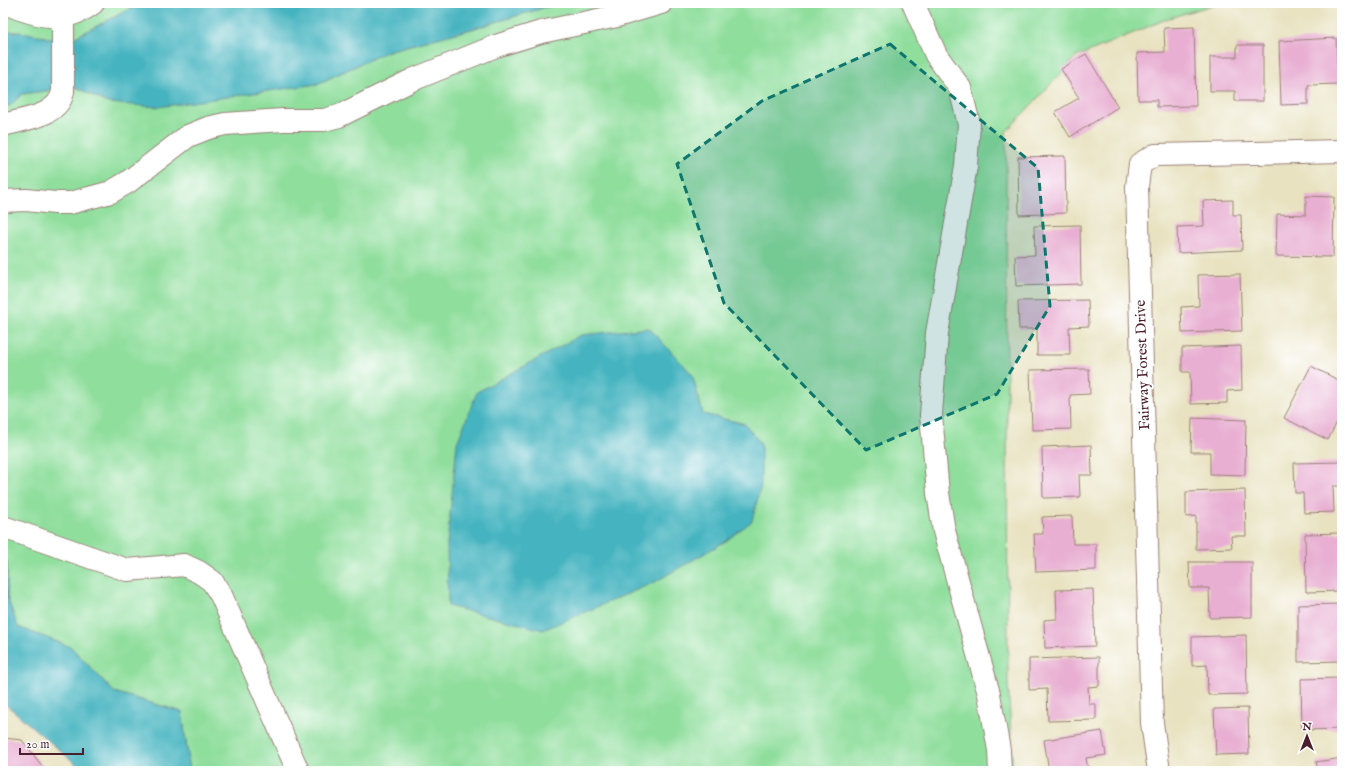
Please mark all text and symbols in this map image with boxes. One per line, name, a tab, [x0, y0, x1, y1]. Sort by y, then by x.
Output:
street label: Fairway Forest Drive	[1131, 299, 1154, 431]
north arrow	[1287, 716, 1327, 756]
text: N	[1301, 720, 1312, 734]
scale bar	[20, 730, 83, 756]
text: 20 m	[26, 737, 49, 752]

